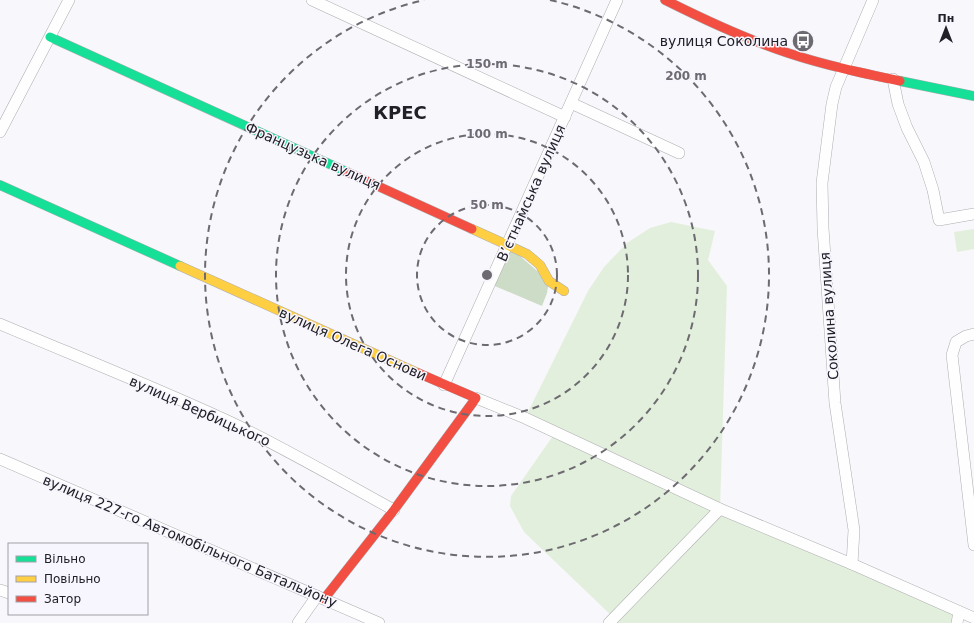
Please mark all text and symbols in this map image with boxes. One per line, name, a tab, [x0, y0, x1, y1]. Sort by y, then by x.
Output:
north arrow	[926, 8, 966, 48]
text: Пн	[938, 12, 954, 25]
bus stop icon: вулиця Соколина	[790, 28, 816, 54]
place label: вулиця Соколина	[660, 33, 788, 49]
text: 150 m	[466, 57, 508, 71]
text: 200 m	[665, 69, 707, 83]
district label: КРЕС	[373, 102, 427, 123]
street label: Французька вулиця	[243, 119, 383, 193]
street label: Вʼєтнамська вулиця	[494, 122, 568, 264]
text: 100 m	[466, 127, 508, 141]
text: 50 m	[470, 198, 504, 212]
street label: Соколина вулиця	[817, 252, 841, 380]
centre of rings	[480, 268, 494, 282]
street label: вулиця Олега Основи	[277, 304, 429, 384]
street label: вулиця Вербицького	[127, 373, 273, 449]
street label: вулиця 227-го Автомобільного Батальйону	[41, 472, 339, 610]
legend	[8, 543, 148, 615]
text: Вільно	[44, 552, 86, 566]
text: Повільно	[44, 572, 101, 586]
text: Затор	[44, 592, 81, 606]

